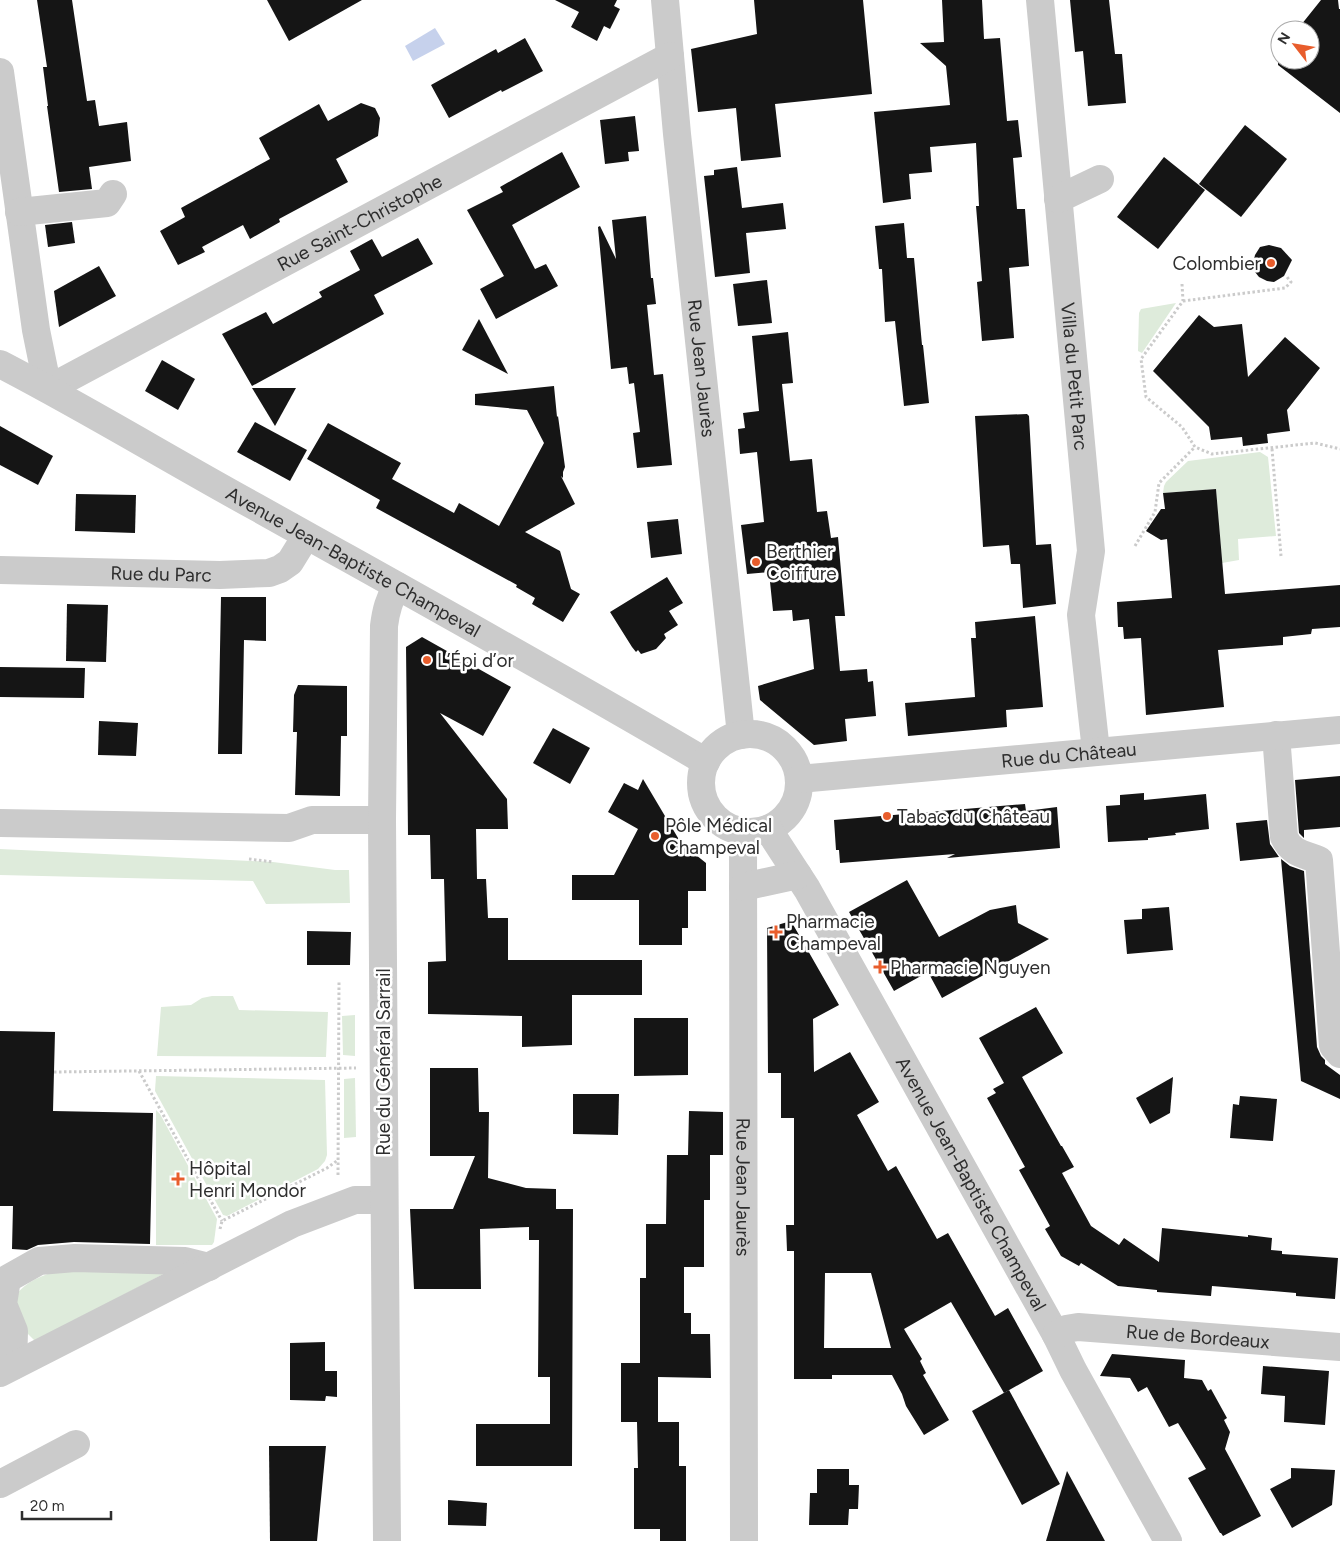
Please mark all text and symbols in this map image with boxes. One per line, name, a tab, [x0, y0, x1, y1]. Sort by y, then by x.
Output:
north arrow	[1270, 20, 1320, 70]
text: N	[1274, 30, 1294, 48]
street label: Rue Saint-Christophe	[273, 169, 446, 276]
place label: Colombier	[1173, 252, 1262, 275]
marker: Colombier	[1265, 257, 1277, 269]
street label: Rue Jean Jaurès	[683, 298, 720, 438]
street label: Villa du Petit Parc	[1056, 301, 1093, 452]
street label: Avenue Jean-Baptiste Champeval	[222, 482, 485, 642]
place label: Berthier Coiffure	[766, 540, 837, 585]
marker: Berthier Coiffure	[750, 556, 762, 568]
street label: Rue du Parc	[110, 562, 212, 587]
place label: L’Épi d’or	[437, 649, 514, 672]
marker: L’Épi d’or	[421, 654, 433, 666]
street label: Rue du Château	[1000, 737, 1138, 773]
place label: Tabac du Château	[897, 805, 1050, 828]
marker: Tabac du Château	[881, 810, 893, 822]
place label: Pôle Médical Champeval	[665, 814, 772, 859]
marker: Pôle Médical Champeval	[649, 830, 661, 842]
place label: Pharmacie Champeval	[786, 910, 881, 955]
marker: Pharmacie Champeval	[770, 926, 782, 938]
place label: Pharmacie Nguyen	[890, 956, 1051, 979]
marker: Pharmacie Nguyen	[874, 961, 886, 973]
street label: Rue du Général Sarrail	[372, 968, 395, 1156]
street label: Avenue Jean-Baptiste Champeval	[891, 1053, 1051, 1315]
street label: Rue Jean Jaurès	[731, 1118, 755, 1256]
place label: Hôpital Henri Mondor	[189, 1157, 307, 1202]
marker: Hôpital Henri Mondor	[171, 1172, 185, 1186]
street label: Rue de Bordeaux	[1125, 1320, 1270, 1354]
scale bar	[22, 1488, 111, 1520]
text: 20 m	[30, 1497, 64, 1515]

